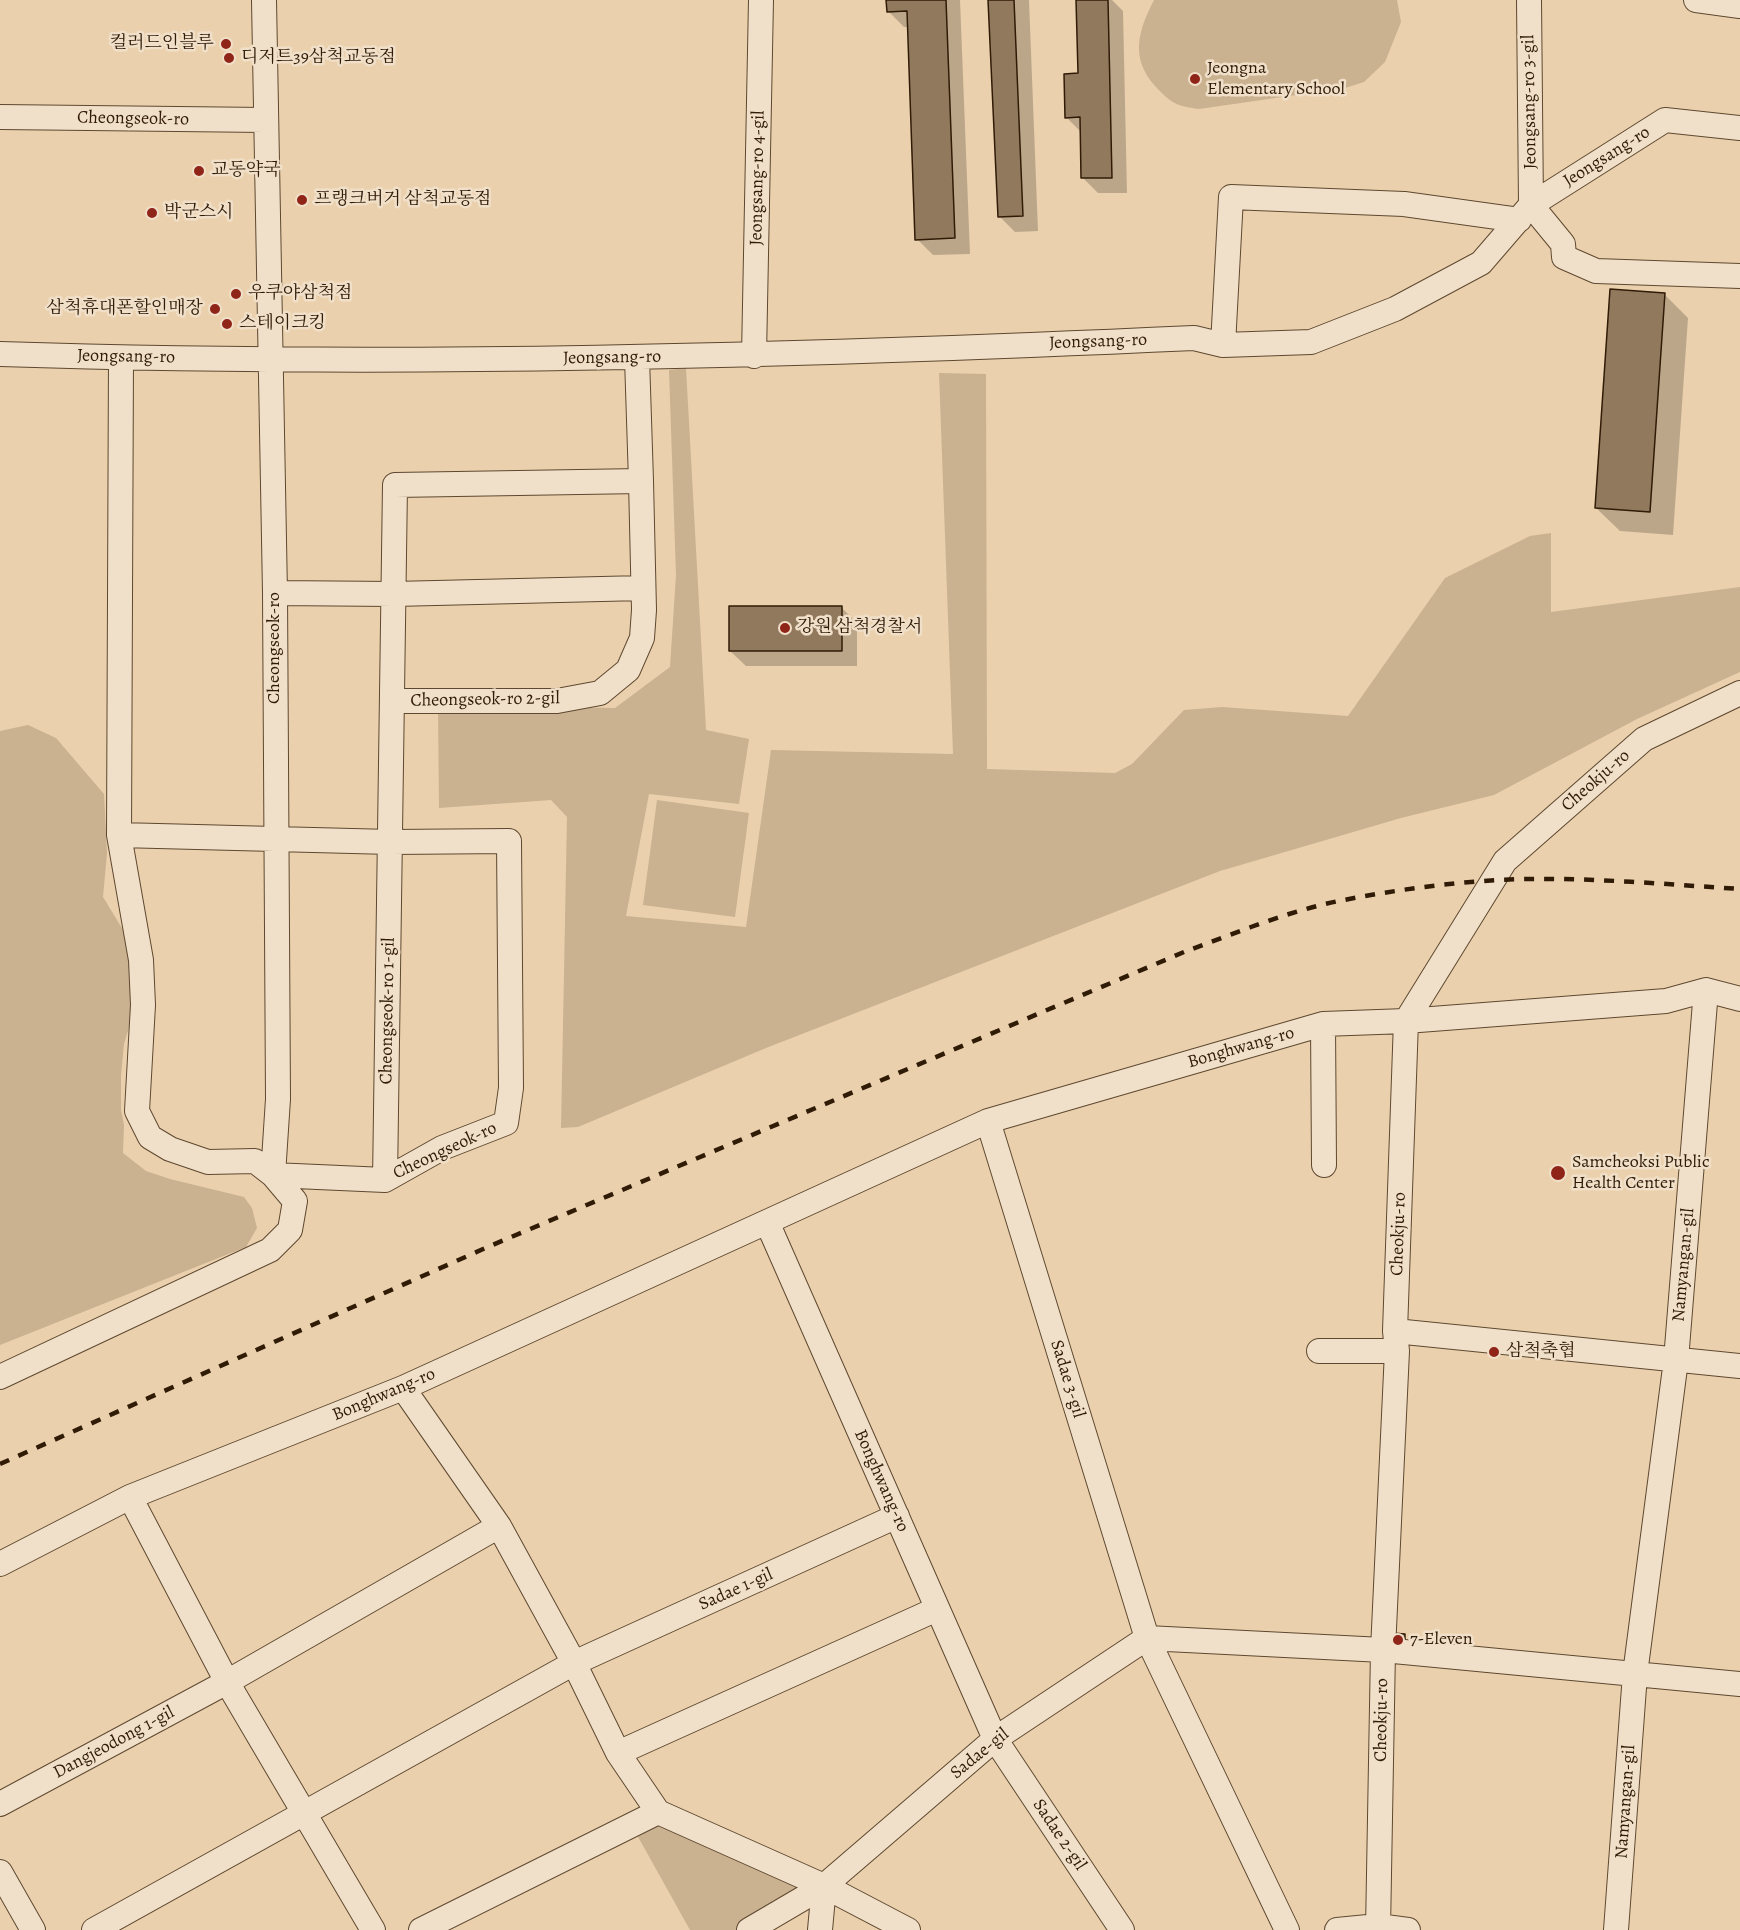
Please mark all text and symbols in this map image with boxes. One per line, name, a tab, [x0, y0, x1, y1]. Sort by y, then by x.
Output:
place label: 컬러드인블루	[110, 33, 214, 55]
street label: Jeongsang-ro 3-gil	[1518, 35, 1542, 169]
marker: 컬러드인블루	[219, 37, 233, 51]
place label: 디저트39삼척교동점	[241, 47, 396, 69]
marker: 디저트39삼척교동점	[222, 51, 236, 65]
place label: Jeongna Elementary School	[1207, 58, 1345, 100]
marker: Jeongna Elementary School	[1188, 72, 1202, 86]
street label: Cheongseok-ro	[77, 107, 189, 131]
street label: Jeongsang-ro 4-gil	[746, 110, 770, 246]
street label: Jeongsang-ro	[1560, 122, 1654, 192]
place label: 교동약국	[211, 160, 281, 182]
marker: 교동약국	[192, 164, 206, 178]
place label: 프랭크버거 삼척교동점	[314, 189, 491, 211]
marker: 프랭크버거 삼척교동점	[295, 193, 309, 207]
place label: 박군스시	[164, 202, 234, 224]
marker: 박군스시	[145, 206, 159, 220]
place label: 우쿠야삼척점	[248, 283, 352, 305]
marker: 우쿠야삼척점	[229, 287, 243, 301]
place label: 삼척휴대폰할인매장	[47, 298, 203, 320]
marker: 삼척휴대폰할인매장	[208, 302, 222, 316]
place label: 스테이크킹	[239, 313, 326, 335]
marker: 스테이크킹	[220, 317, 234, 331]
street label: Jeongsang-ro	[1049, 329, 1147, 355]
street label: Jeongsang-ro	[77, 345, 175, 369]
street label: Jeongsang-ro	[563, 346, 661, 370]
street label: Cheongseok-ro	[264, 592, 286, 704]
place label: 강원 삼척경찰서	[797, 617, 922, 639]
marker: 강원 삼척경찰서	[778, 621, 792, 635]
street label: Cheongseok-ro 2-gil	[410, 688, 560, 712]
street label: Cheokju-ro	[1557, 745, 1635, 817]
street label: Cheongseok-ro 1-gil	[376, 937, 400, 1085]
street label: Bonghwang-ro	[1185, 1022, 1297, 1074]
street label: Cheongseok-ro	[390, 1118, 500, 1184]
place label: Samcheoksi Public Health Center	[1572, 1152, 1710, 1194]
marker: Samcheoksi Public Health Center	[1549, 1164, 1567, 1182]
street label: Cheokju-ro	[1387, 1192, 1411, 1276]
street label: Namyangan-gil	[1668, 1207, 1700, 1323]
street label: Sadae 3-gil	[1045, 1338, 1089, 1420]
place label: 삼척축협	[1506, 1341, 1576, 1363]
marker: 삼척축협	[1487, 1345, 1501, 1359]
street label: Bonghwang-ro	[329, 1364, 439, 1426]
street label: Bonghwang-ro	[849, 1426, 913, 1536]
street label: Sadae 1-gil	[696, 1564, 776, 1616]
place label: 7-Eleven	[1410, 1629, 1473, 1651]
marker: 7-Eleven	[1391, 1633, 1405, 1647]
street label: Cheokju-ro	[1370, 1678, 1394, 1762]
street label: Dangjeodong 1-gil	[50, 1702, 178, 1784]
street label: Sadae-gil	[946, 1724, 1014, 1784]
street label: Namyangan-gil	[1611, 1744, 1641, 1860]
street label: Sadae 2-gil	[1027, 1795, 1091, 1875]

